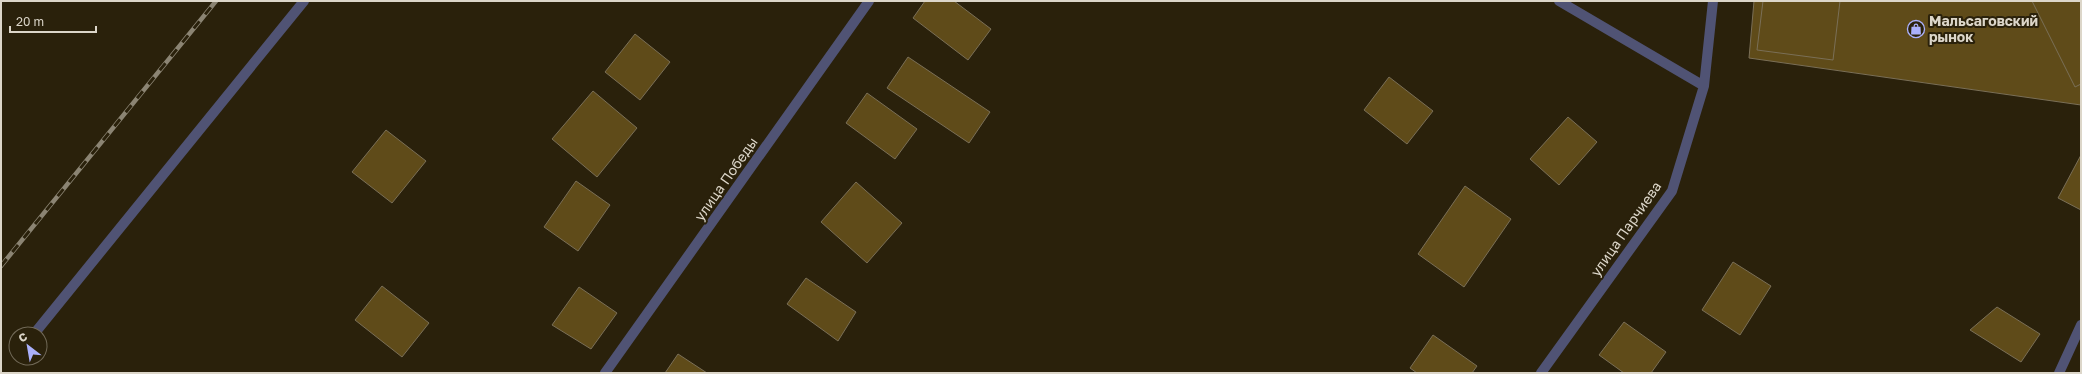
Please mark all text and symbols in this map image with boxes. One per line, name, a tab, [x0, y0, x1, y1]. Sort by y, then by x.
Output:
scale bar	[10, 8, 96, 34]
place label: Мальсаговский рынок	[1929, 12, 2038, 45]
text: 20 m	[16, 14, 44, 29]
shop icon: Мальсаговский рынок	[1906, 19, 1926, 39]
street label: улица Победы	[690, 134, 761, 224]
street label: улица Парчиева	[1587, 178, 1665, 279]
north arrow	[8, 326, 48, 366]
text: С	[16, 329, 29, 345]

